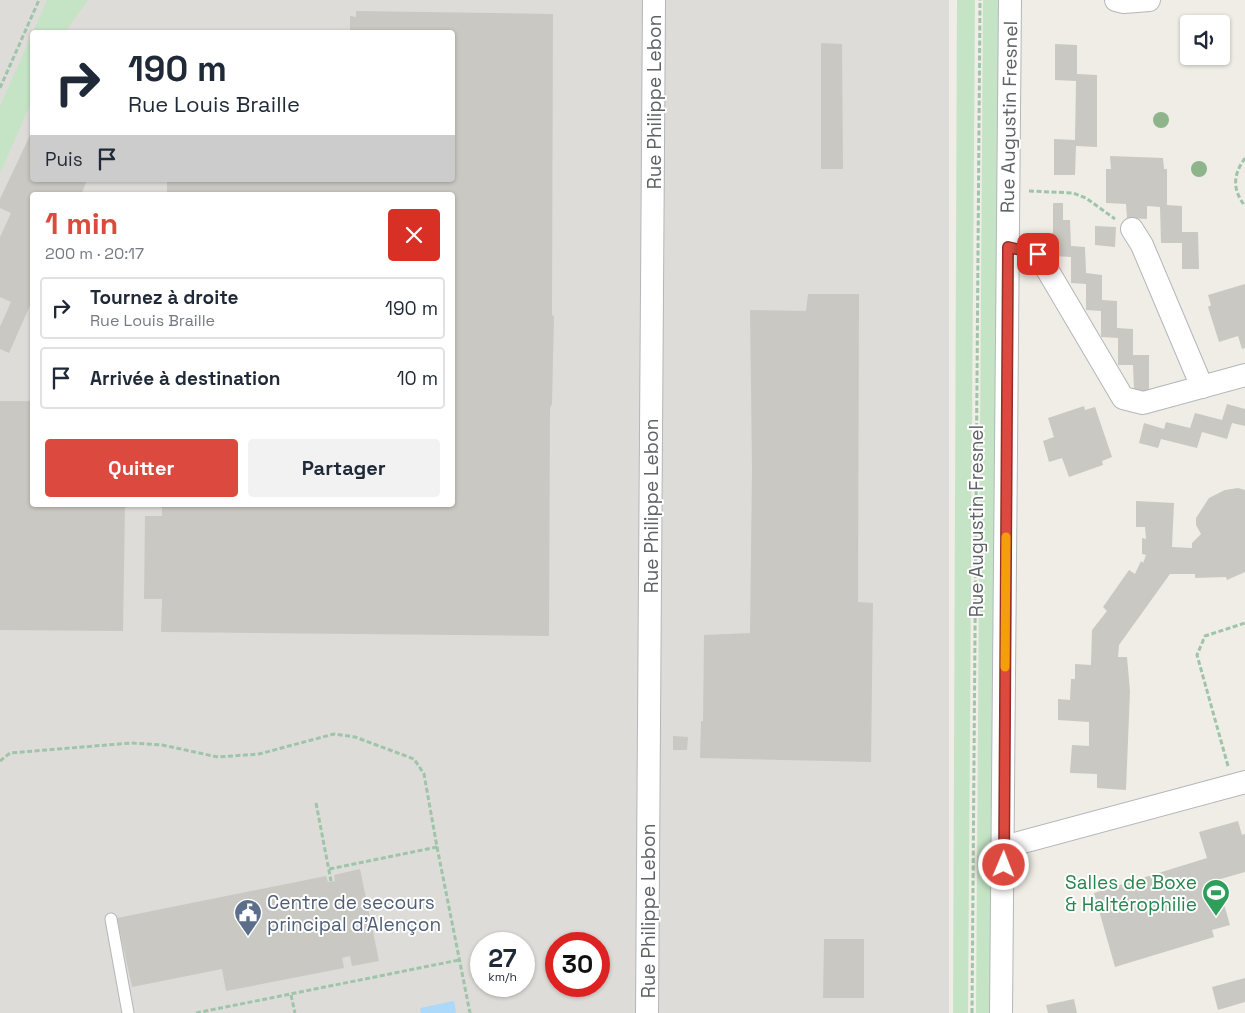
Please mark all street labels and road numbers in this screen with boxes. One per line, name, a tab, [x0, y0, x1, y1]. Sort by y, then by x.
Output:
street label: Rue Philippe Lebon	[642, 15, 667, 189]
street label: Rue Augustin Fresnel	[995, 21, 1023, 213]
street label: Rue Philippe Lebon	[639, 419, 664, 593]
street label: Rue Augustin Fresnel	[964, 425, 989, 617]
street label: Rue Philippe Lebon	[636, 824, 661, 998]

